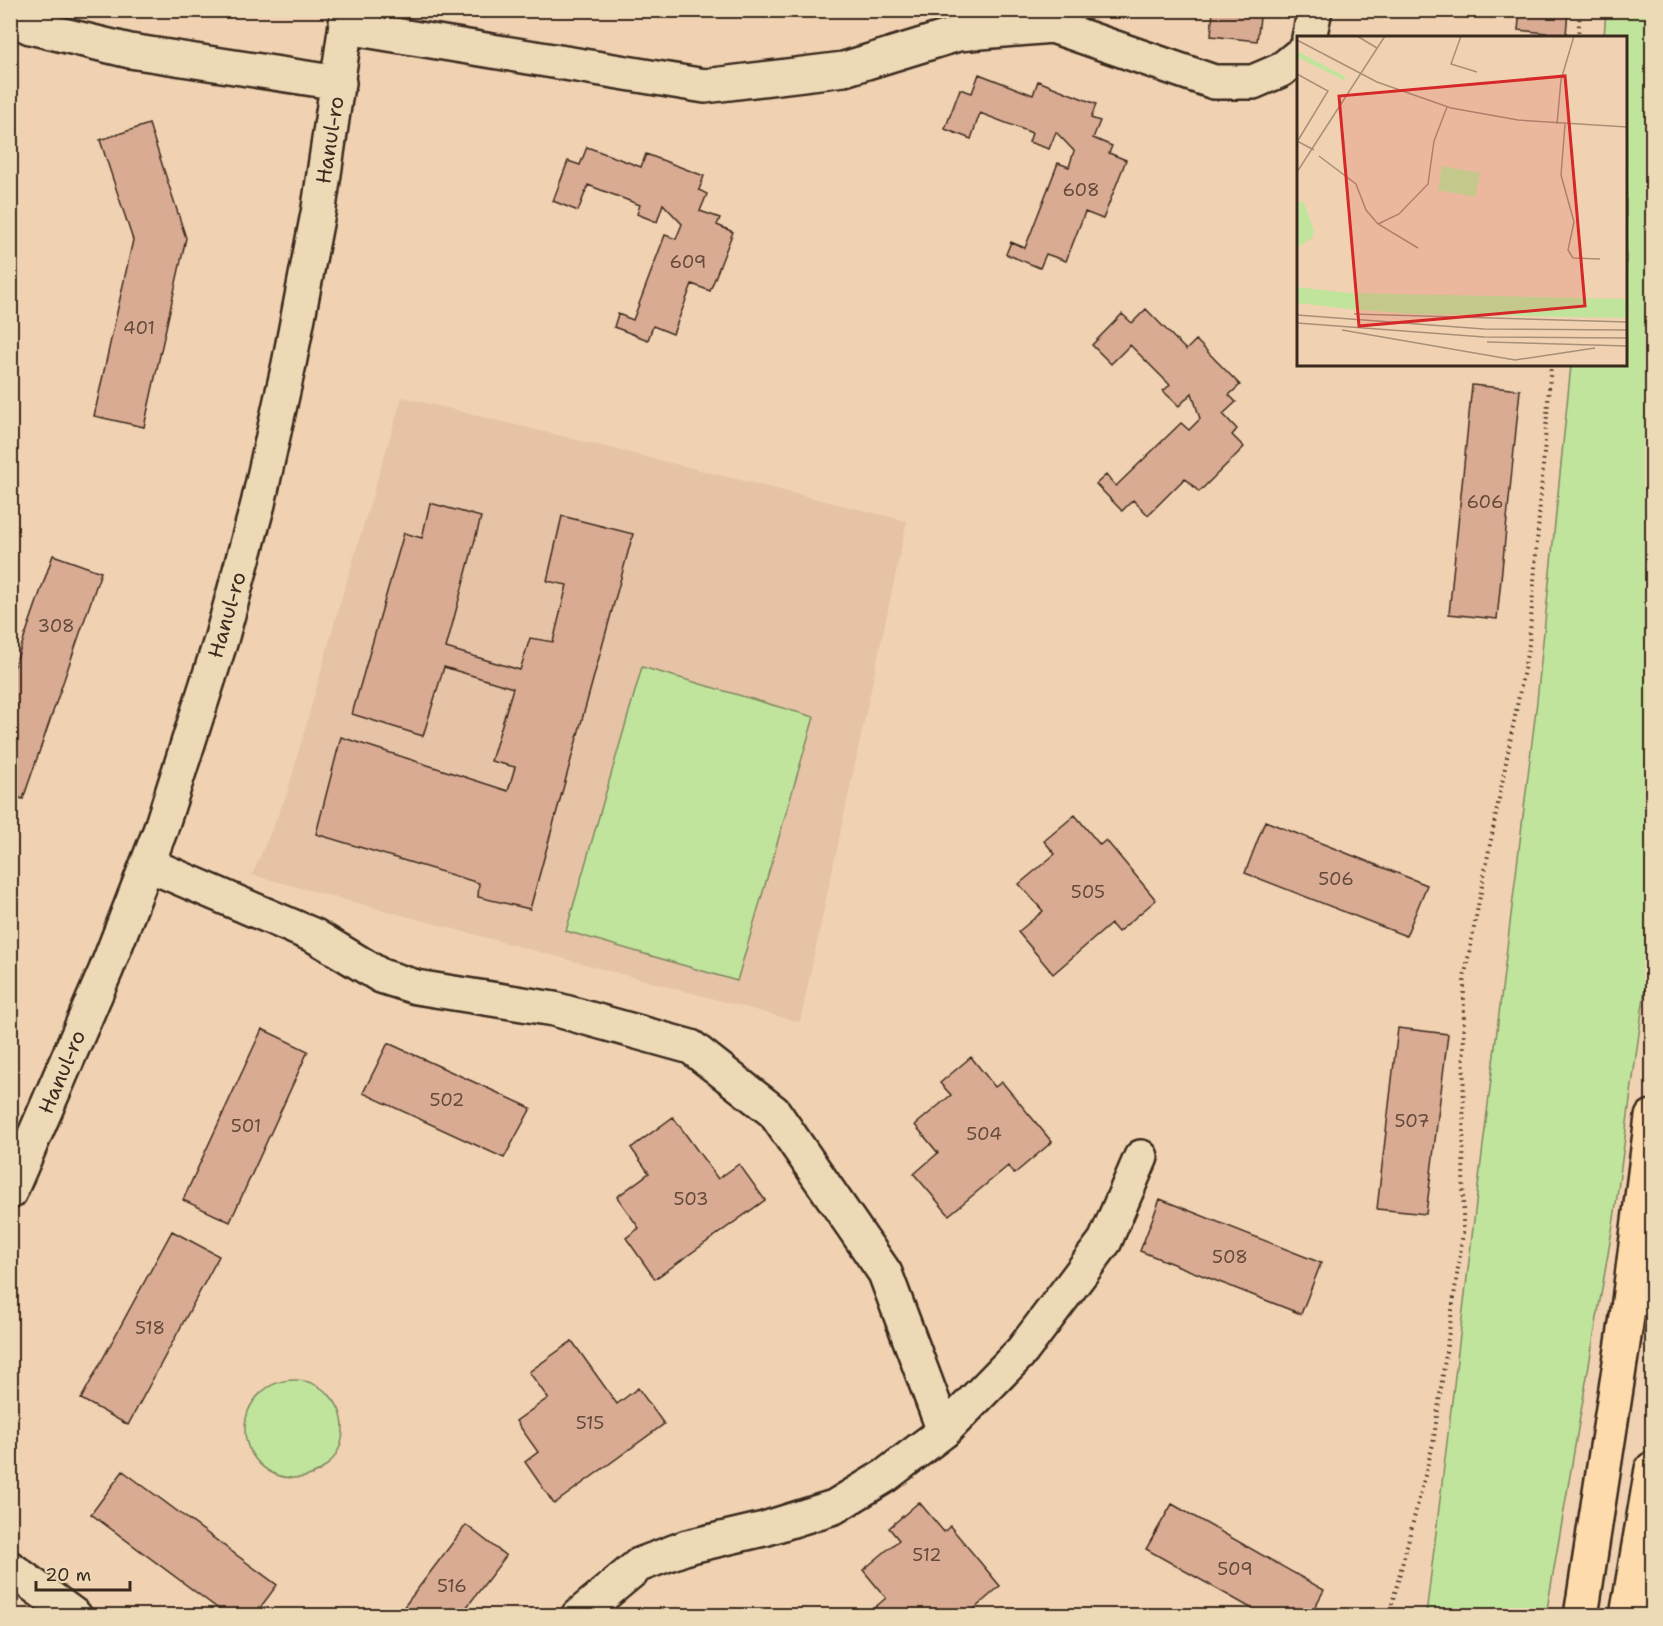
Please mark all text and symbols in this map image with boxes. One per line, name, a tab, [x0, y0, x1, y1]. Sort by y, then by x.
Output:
inset map	[1297, 36, 1627, 366]
street label: Hanul-ro	[309, 94, 351, 186]
house number: 608	[1062, 178, 1100, 202]
house number: 609	[670, 250, 706, 274]
house number: 401	[123, 316, 155, 340]
house number: 606	[1467, 490, 1504, 514]
street label: Hanul-ro	[201, 569, 253, 661]
house number: 308	[37, 614, 75, 638]
house number: 506	[1318, 867, 1354, 891]
house number: 505	[1071, 880, 1105, 904]
street label: Hanul-ro	[32, 1026, 92, 1118]
house number: 502	[430, 1088, 464, 1112]
house number: 507	[1394, 1109, 1430, 1133]
house number: 501	[231, 1114, 261, 1138]
house number: 504	[966, 1122, 1002, 1146]
house number: 503	[673, 1187, 709, 1211]
house number: 508	[1212, 1245, 1248, 1269]
house number: 518	[135, 1316, 165, 1340]
house number: 515	[576, 1411, 604, 1435]
house number: 512	[912, 1543, 942, 1567]
scale bar	[36, 1554, 130, 1592]
house number: 509	[1217, 1557, 1253, 1581]
text: 20 m	[45, 1563, 91, 1587]
house number: 516	[437, 1574, 467, 1598]

